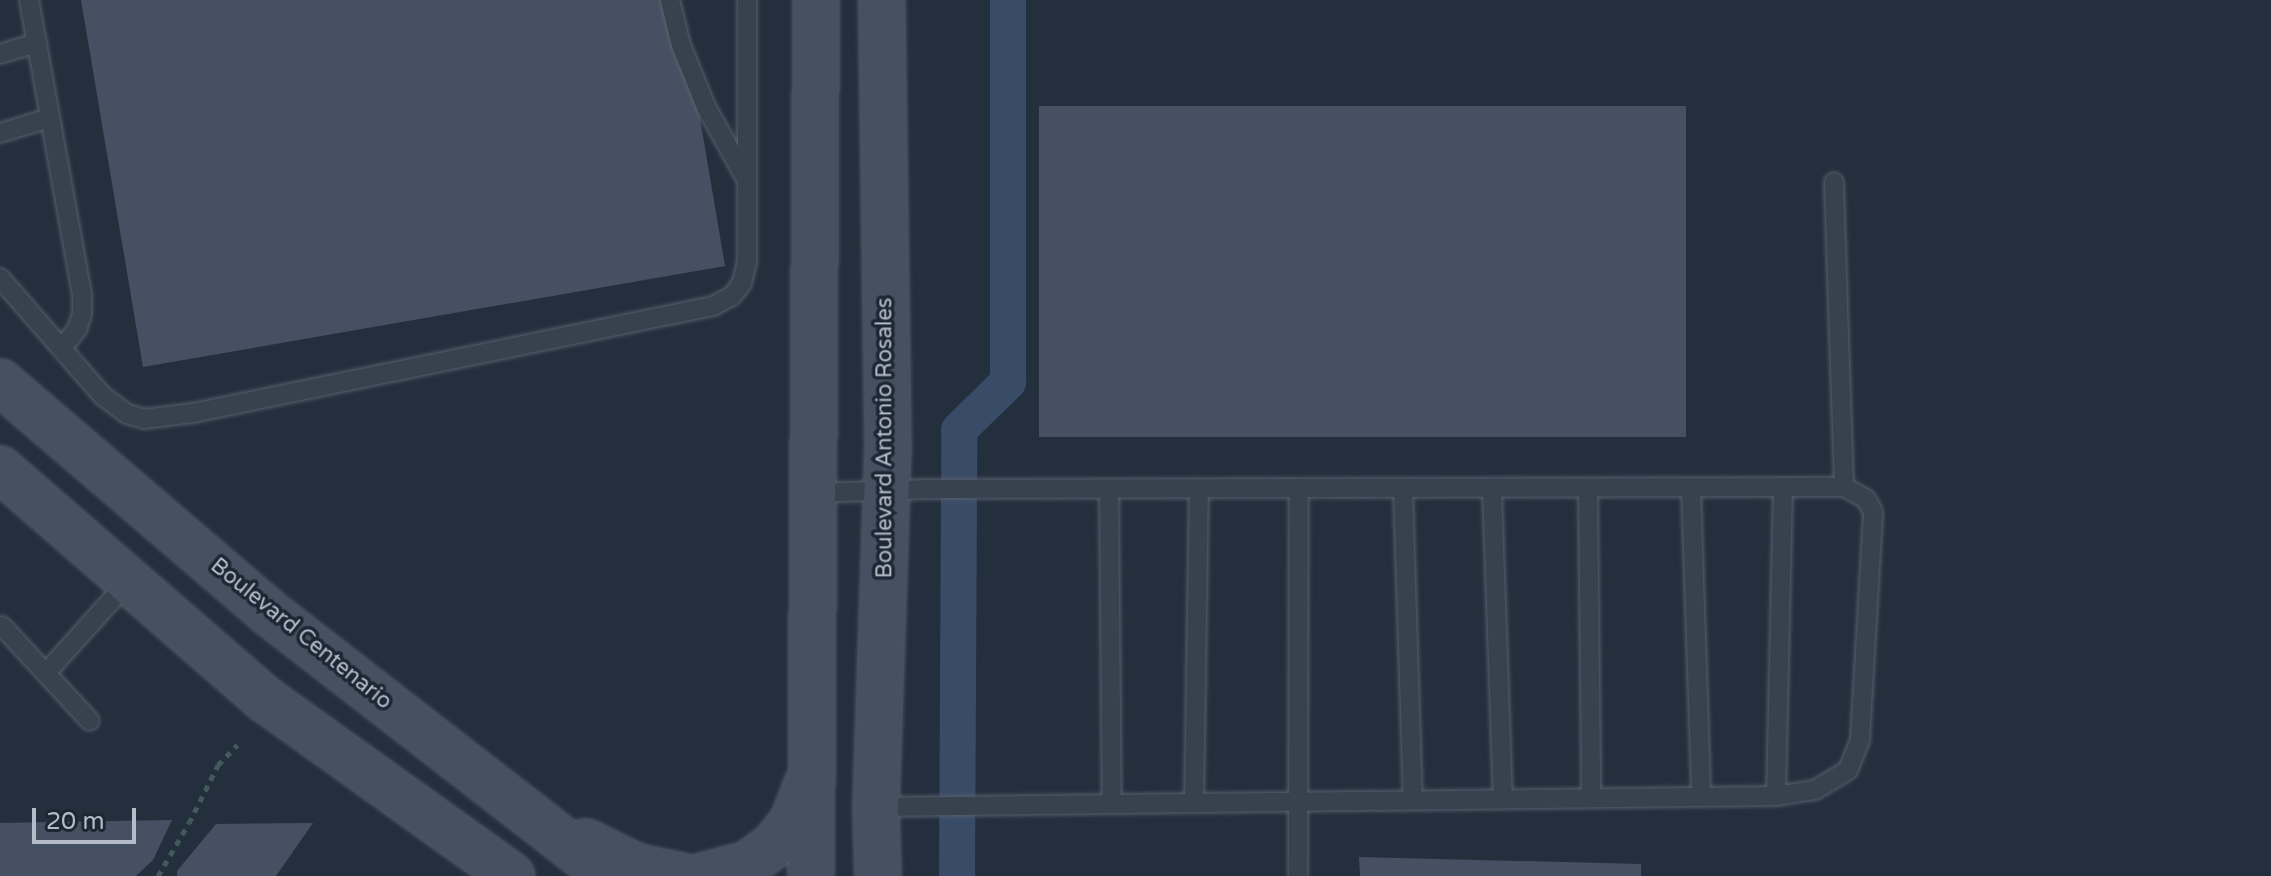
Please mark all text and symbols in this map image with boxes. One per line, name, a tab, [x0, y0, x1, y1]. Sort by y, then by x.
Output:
street label: Boulevard Antonio Rosales	[872, 298, 898, 578]
street label: Boulevard Centenario	[205, 553, 397, 715]
scale bar	[36, 792, 140, 842]
text: 20 m	[46, 807, 104, 836]

